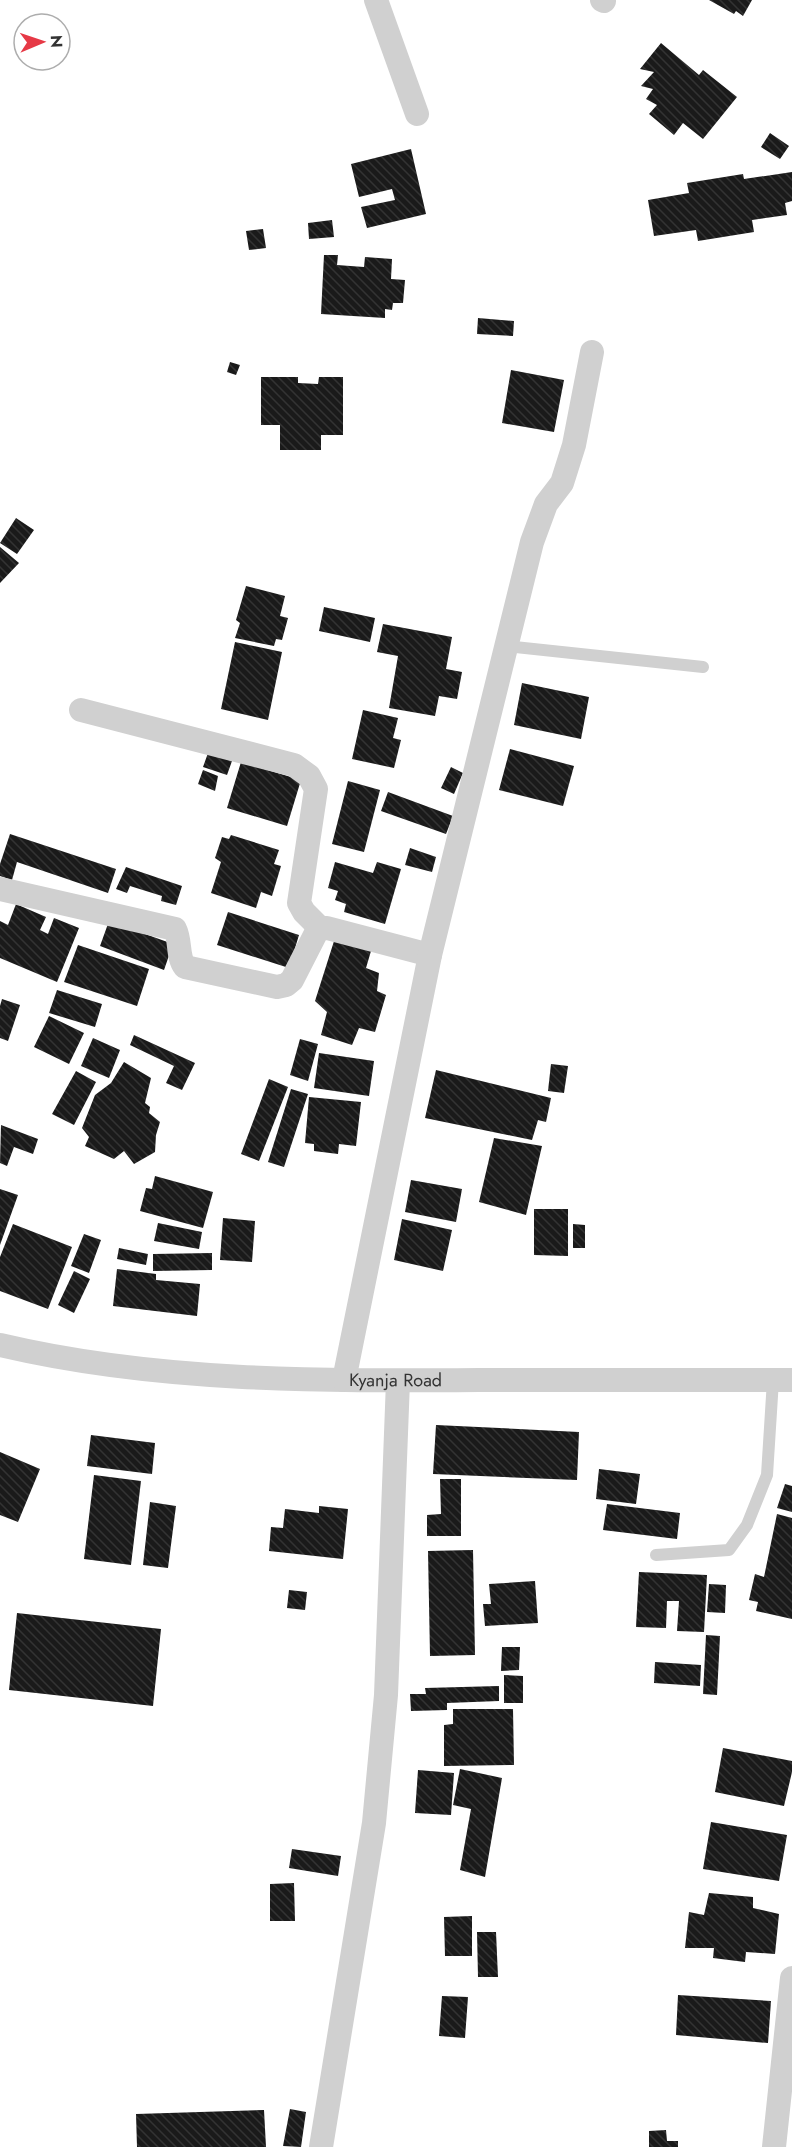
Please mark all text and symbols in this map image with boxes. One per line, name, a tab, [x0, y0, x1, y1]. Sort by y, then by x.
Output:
north arrow	[12, 12, 72, 72]
text: N	[45, 35, 68, 48]
street label: Kyanja Road	[349, 1367, 442, 1393]

